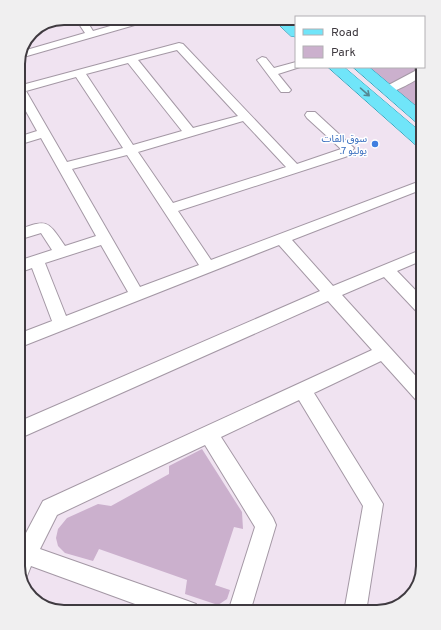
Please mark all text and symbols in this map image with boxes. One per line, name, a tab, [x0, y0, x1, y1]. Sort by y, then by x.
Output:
legend	[295, 16, 425, 68]
text: Road	[331, 25, 359, 41]
text: Park	[331, 45, 356, 61]
one-way arrow	[359, 88, 370, 97]
place label: سوق القات .7 يوليو	[322, 133, 367, 158]
marker: سوق القات .7 يوليو	[370, 139, 380, 149]

